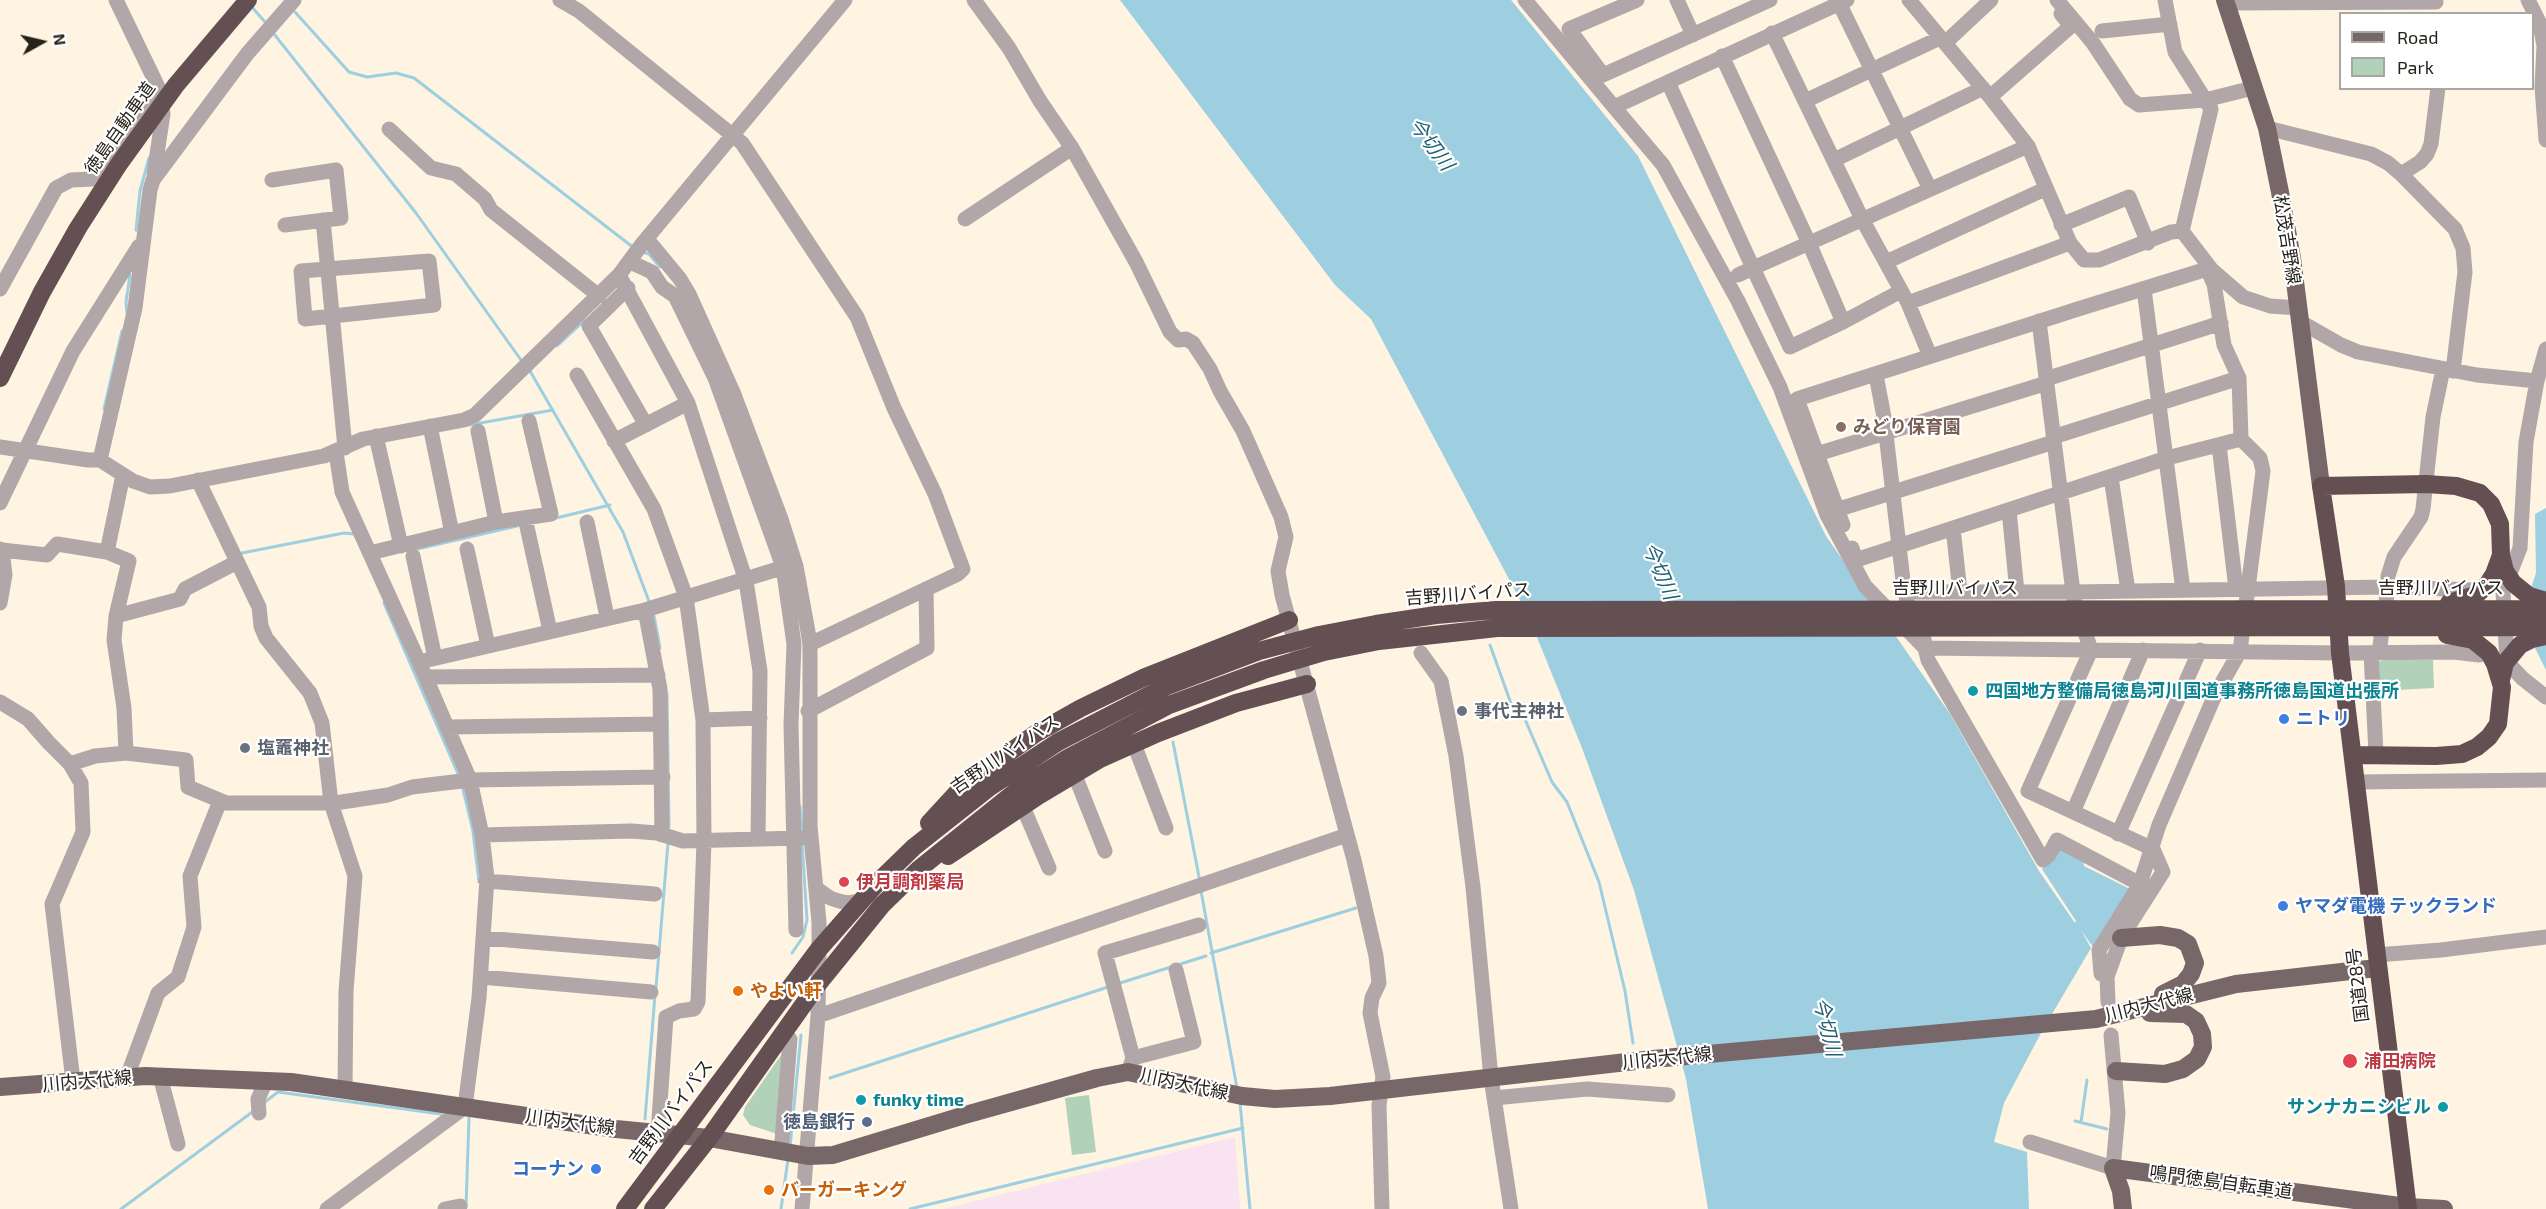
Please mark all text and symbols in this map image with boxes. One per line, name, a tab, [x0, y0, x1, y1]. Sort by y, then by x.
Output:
north arrow	[12, 12, 72, 72]
legend	[2339, 12, 2534, 90]
text: Road	[2397, 26, 2438, 48]
text: N	[50, 32, 71, 46]
text: Park	[2397, 56, 2434, 78]
street label: 徳島自動車道	[80, 78, 160, 178]
water label: 今切川	[1403, 113, 1459, 175]
street label: 松茂吉野線	[2269, 194, 2305, 286]
place label: みどり保育園	[1853, 416, 1961, 438]
marker: みどり保育園	[1834, 420, 1848, 434]
water label: 今切川	[1637, 539, 1683, 603]
street label: 吉野川バイパス	[1892, 577, 2018, 599]
street label: 吉野川バイパス	[2378, 577, 2504, 599]
street label: 吉野川バイパス	[1404, 579, 1532, 609]
place label: 四国地方整備局徳島河川国道事務所徳島国道出張所	[1985, 680, 2399, 702]
marker: 四国地方整備局徳島河川国道事務所徳島国道出張所	[1966, 684, 1980, 698]
place label: 事代主神社	[1474, 700, 1564, 722]
marker: 事代主神社	[1455, 704, 1469, 718]
place label: ニトリ	[2296, 708, 2350, 730]
street label: 吉野川バイパス	[947, 710, 1063, 798]
marker: ニトリ	[2277, 712, 2291, 726]
place label: 塩竈神社	[257, 737, 329, 759]
marker: 塩竈神社	[238, 741, 252, 755]
place label: 伊月調剤薬局	[856, 871, 964, 893]
marker: 伊月調剤薬局	[837, 875, 851, 889]
place label: ヤマダ電機 テックランド	[2295, 895, 2497, 917]
marker: ヤマダ電機 テックランド	[2276, 899, 2290, 913]
street label: 国道28号	[2343, 946, 2373, 1024]
place label: やよい軒	[750, 980, 822, 1002]
marker: やよい軒	[731, 984, 745, 998]
street label: 川内大代線	[2103, 984, 2195, 1026]
water label: 今切川	[1808, 995, 1846, 1059]
street label: 川内大代線	[1621, 1043, 1713, 1073]
place label: 浦田病院	[2364, 1050, 2436, 1072]
marker: 浦田病院	[2341, 1052, 2359, 1070]
street label: 吉野川バイパス	[624, 1055, 718, 1169]
street label: 川内大代線	[1138, 1064, 1230, 1104]
street label: 川内大代線	[41, 1066, 133, 1096]
place label: funky time	[873, 1089, 964, 1111]
marker: funky time	[854, 1093, 868, 1107]
place label: サンナカニシビル	[2287, 1096, 2431, 1118]
marker: サンナカニシビル	[2436, 1100, 2450, 1114]
street label: 川内大代線	[524, 1105, 616, 1139]
place label: 徳島銀行	[783, 1111, 855, 1133]
marker: 徳島銀行	[860, 1115, 874, 1129]
place label: コーナン	[512, 1158, 584, 1180]
street label: 鳴門徳島自転車道	[2148, 1161, 2294, 1203]
marker: コーナン	[589, 1162, 603, 1176]
place label: バーガーキング	[781, 1179, 907, 1201]
marker: バーガーキング	[762, 1183, 776, 1197]

